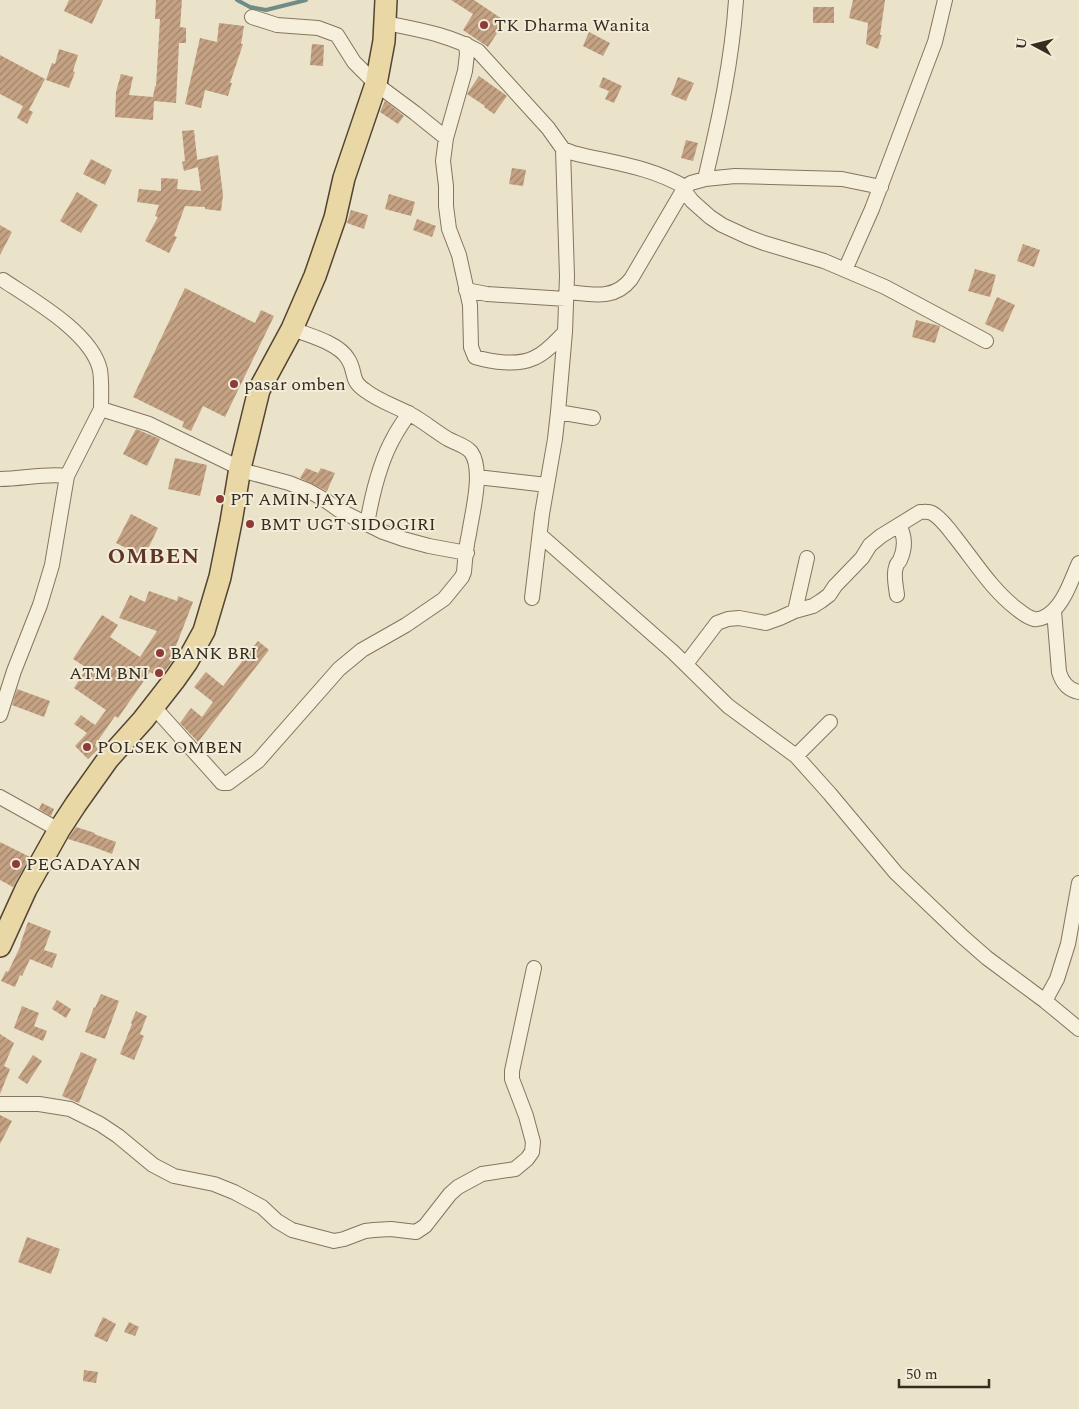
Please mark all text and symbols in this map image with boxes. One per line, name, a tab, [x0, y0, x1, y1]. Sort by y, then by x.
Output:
place label: TK Dharma Wanita	[494, 12, 650, 39]
marker: TK Dharma Wanita	[478, 19, 490, 31]
north arrow	[1009, 20, 1059, 70]
text: U	[1010, 36, 1033, 51]
place label: pasar omben	[244, 371, 346, 398]
marker: pasar omben	[228, 378, 240, 390]
place label: PT AMIN JAYA	[230, 486, 358, 513]
marker: PT AMIN JAYA	[214, 493, 226, 505]
place label: BMT UGT SIDOGIRI	[260, 511, 436, 538]
marker: BMT UGT SIDOGIRI	[244, 518, 256, 530]
district label: OMBEN	[108, 540, 200, 573]
place label: BANK BRI	[170, 640, 257, 667]
marker: BANK BRI	[154, 647, 166, 659]
place label: ATM BNI	[69, 660, 149, 687]
marker: ATM BNI	[153, 667, 165, 679]
place label: POLSEK OMBEN	[97, 734, 243, 761]
marker: POLSEK OMBEN	[81, 741, 93, 753]
place label: PEGADAYAN	[26, 851, 141, 878]
marker: PEGADAYAN	[10, 858, 22, 870]
scale bar	[899, 1356, 989, 1388]
text: 50 m	[906, 1363, 938, 1386]

